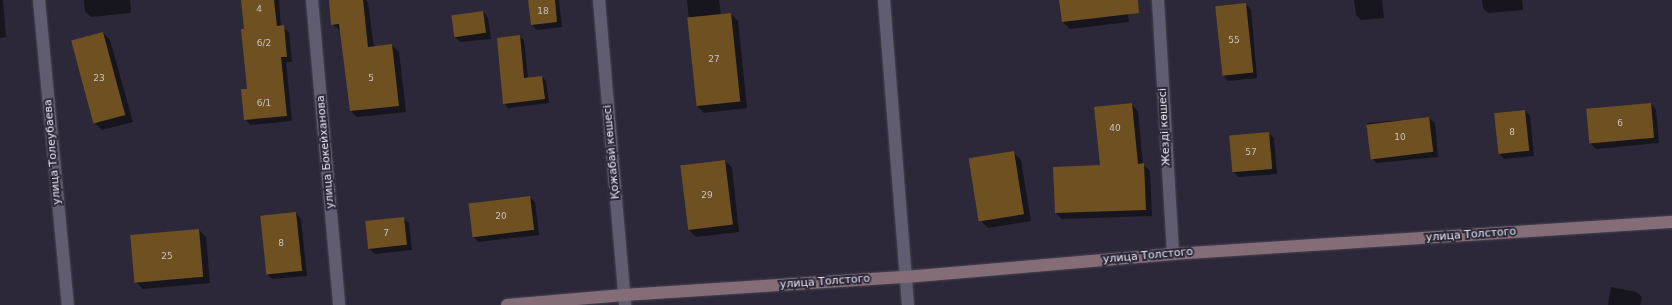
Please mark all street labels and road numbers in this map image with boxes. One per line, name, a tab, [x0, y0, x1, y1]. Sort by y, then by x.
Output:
street label: Жезді көшесі	[1156, 88, 1174, 166]
street label: улица Бокейханова	[314, 95, 338, 209]
street label: улица Толеубаева	[42, 99, 64, 205]
street label: Қожабай көшесі	[601, 104, 623, 200]
street label: улица Толстого	[1425, 225, 1517, 245]
street label: улица Толстого	[1102, 245, 1194, 267]
street label: улица Толстого	[779, 272, 871, 292]

